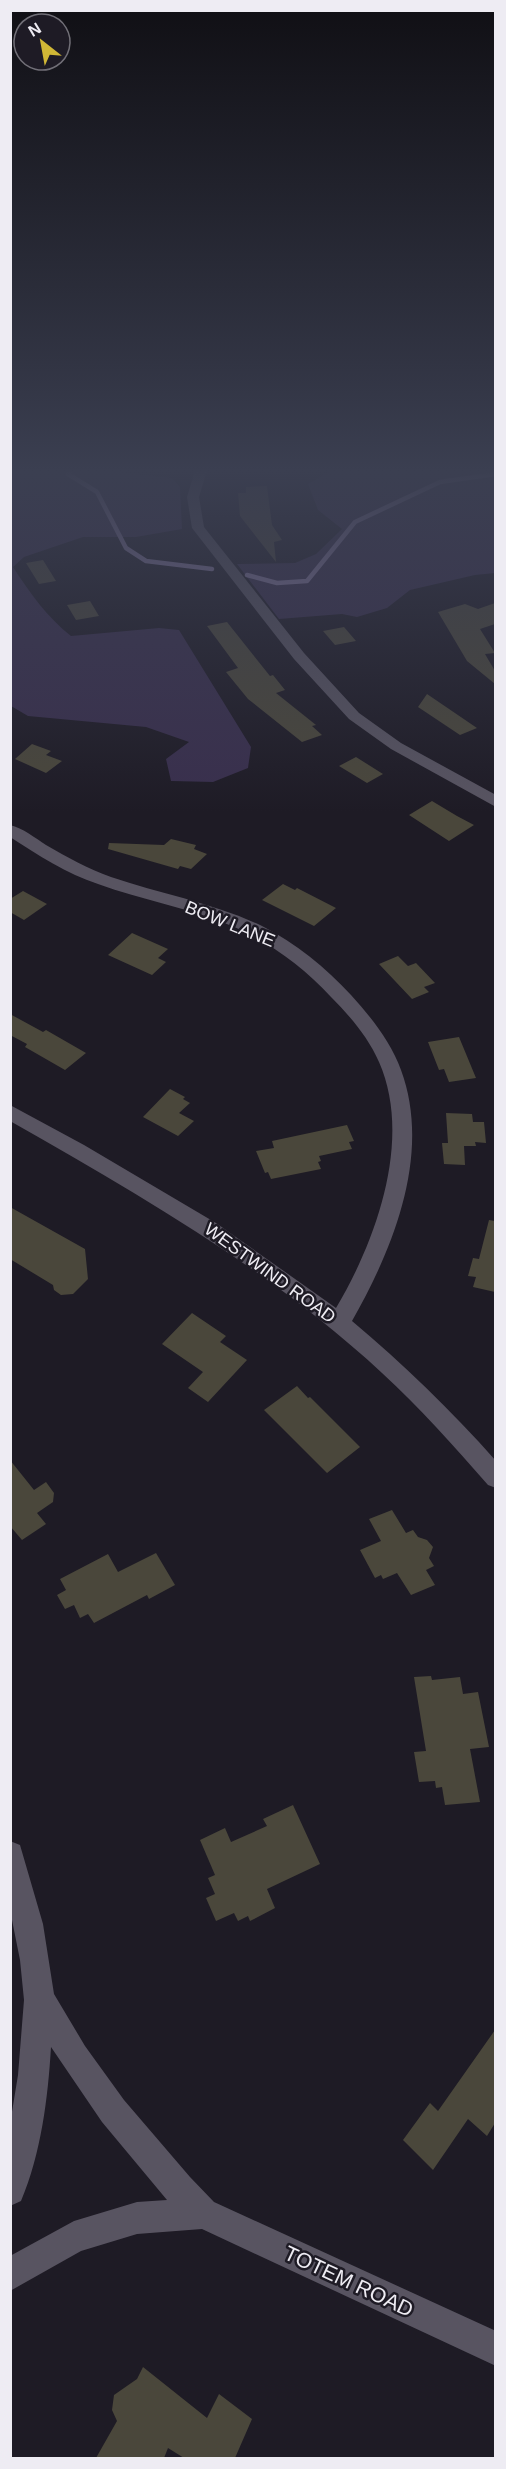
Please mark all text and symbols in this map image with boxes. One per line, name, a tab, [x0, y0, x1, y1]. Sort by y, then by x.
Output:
north arrow	[12, 12, 72, 72]
text: N	[25, 19, 44, 40]
street label: BOW LANE	[182, 897, 278, 951]
street label: WESTWIND ROAD	[201, 1219, 339, 1327]
street label: TOTEM ROAD	[281, 2241, 417, 2321]

